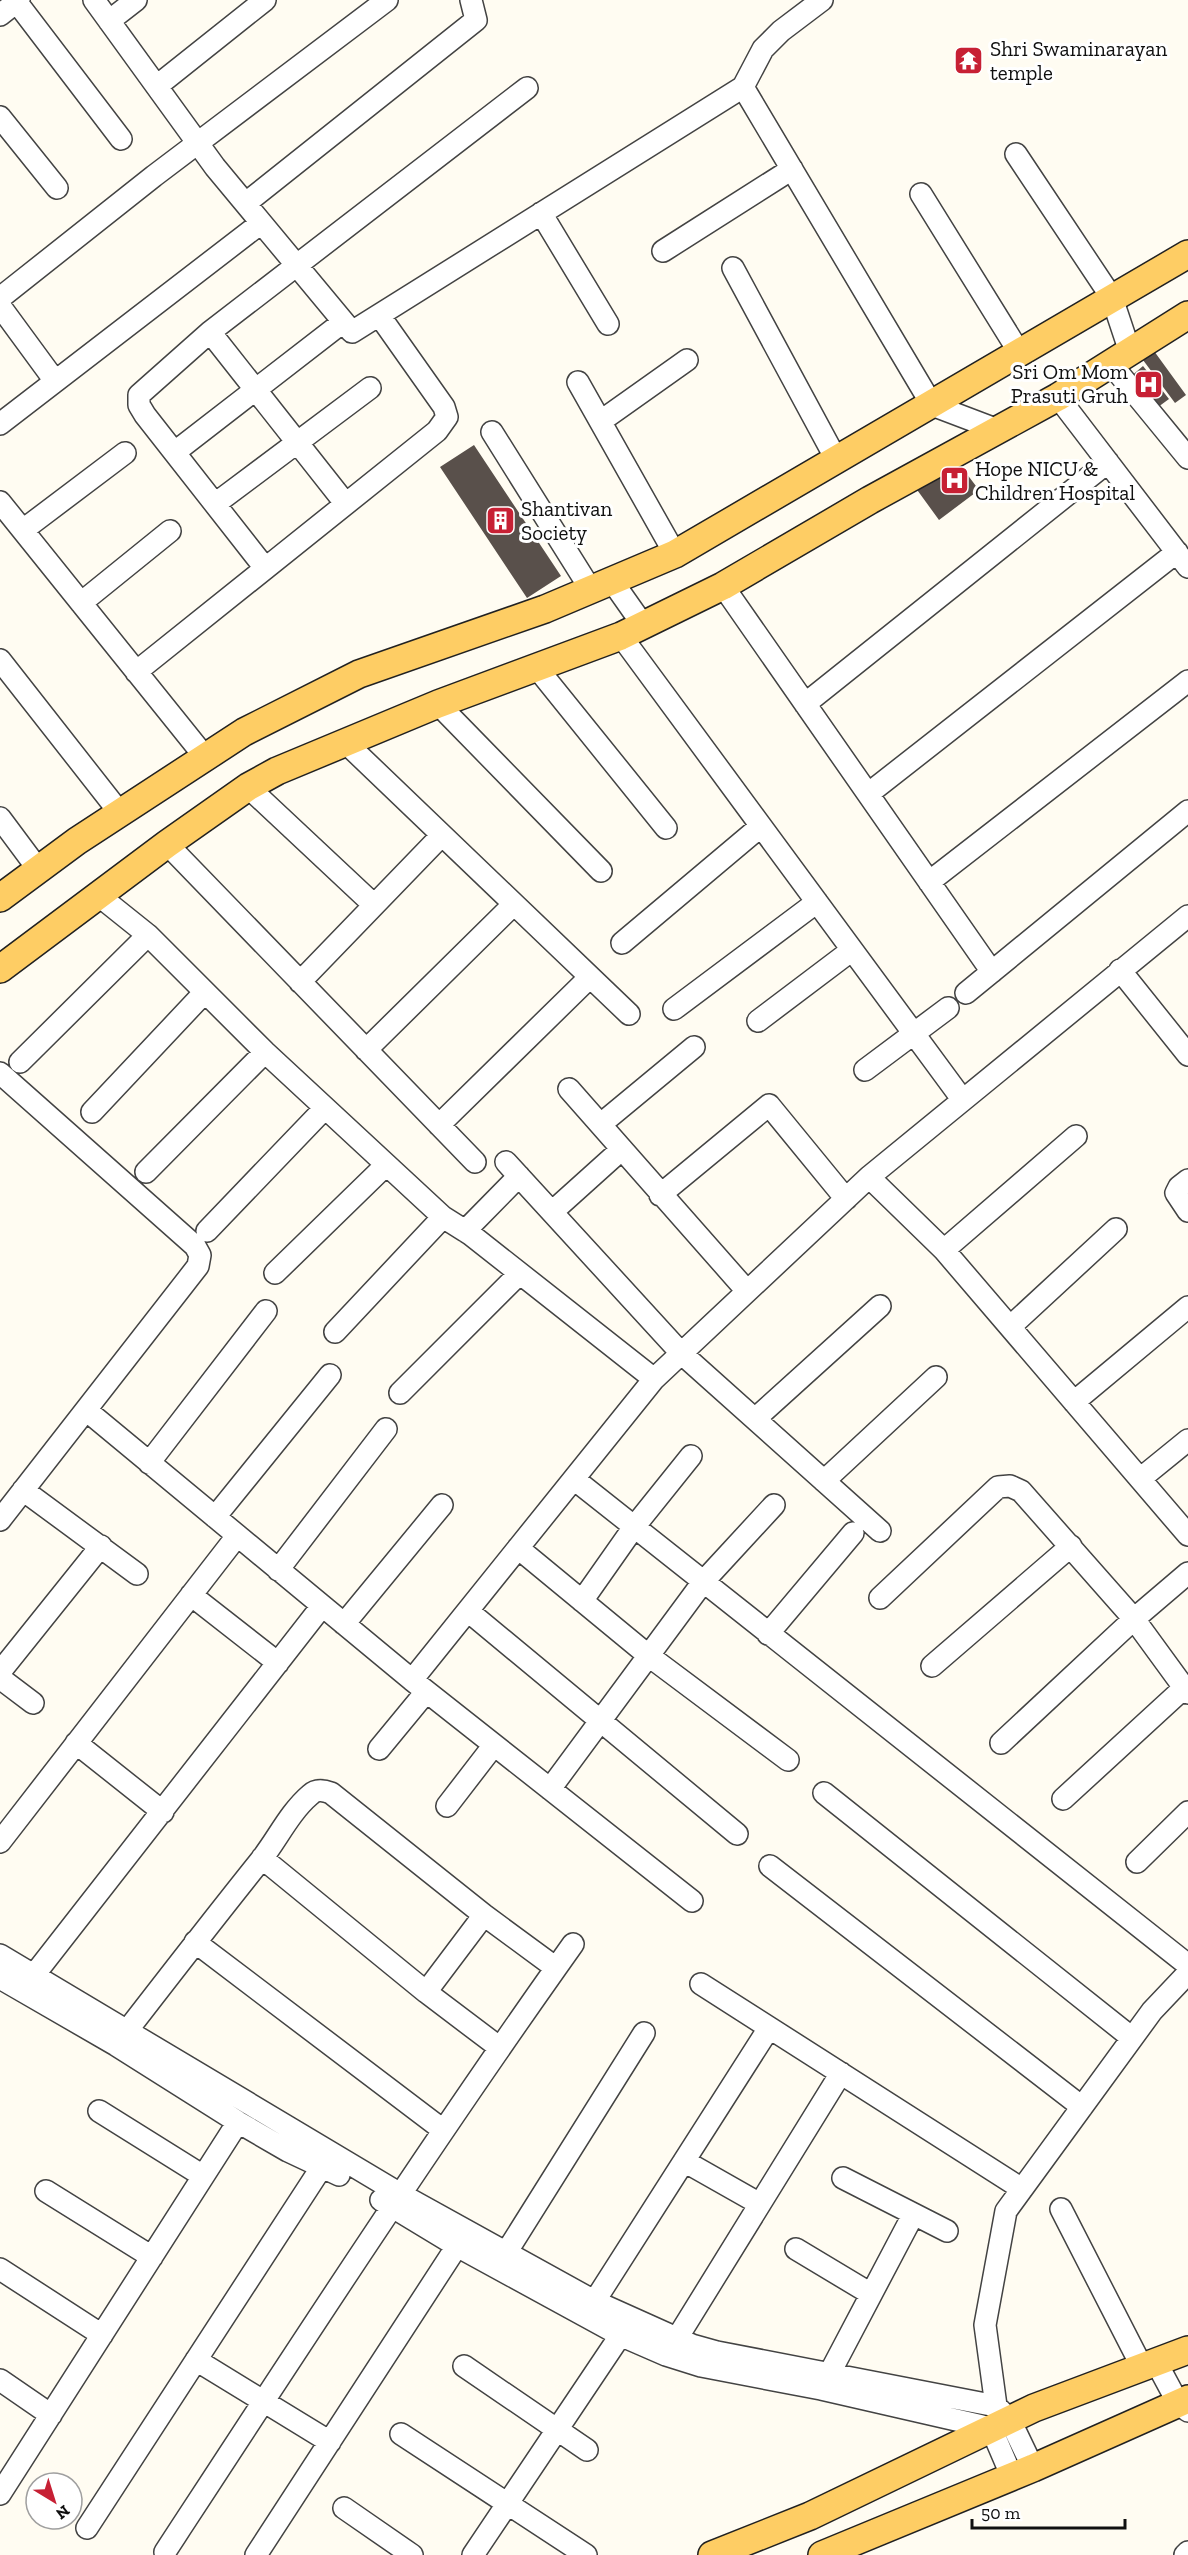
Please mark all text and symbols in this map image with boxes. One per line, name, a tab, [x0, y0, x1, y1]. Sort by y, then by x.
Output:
place label: Shri Swaminarayan temple	[990, 36, 1167, 85]
temple icon: Shri Swaminarayan temple	[953, 45, 985, 77]
place label: Sri Om Mom Prasuti Gruh	[1011, 359, 1128, 408]
hospital icon: Sri Om Mom Prasuti Gruh	[1133, 368, 1165, 400]
place label: Hope NICU & Children Hospital	[975, 456, 1136, 505]
hospital icon: Hope NICU & Children Hospital	[938, 465, 970, 497]
place label: Shantivan Society	[521, 496, 612, 545]
building icon: Shantivan Society	[484, 505, 516, 537]
north arrow	[24, 2471, 84, 2531]
scale bar	[972, 2492, 1125, 2530]
text: N	[52, 2501, 74, 2524]
text: 50 m	[981, 2502, 1021, 2524]

